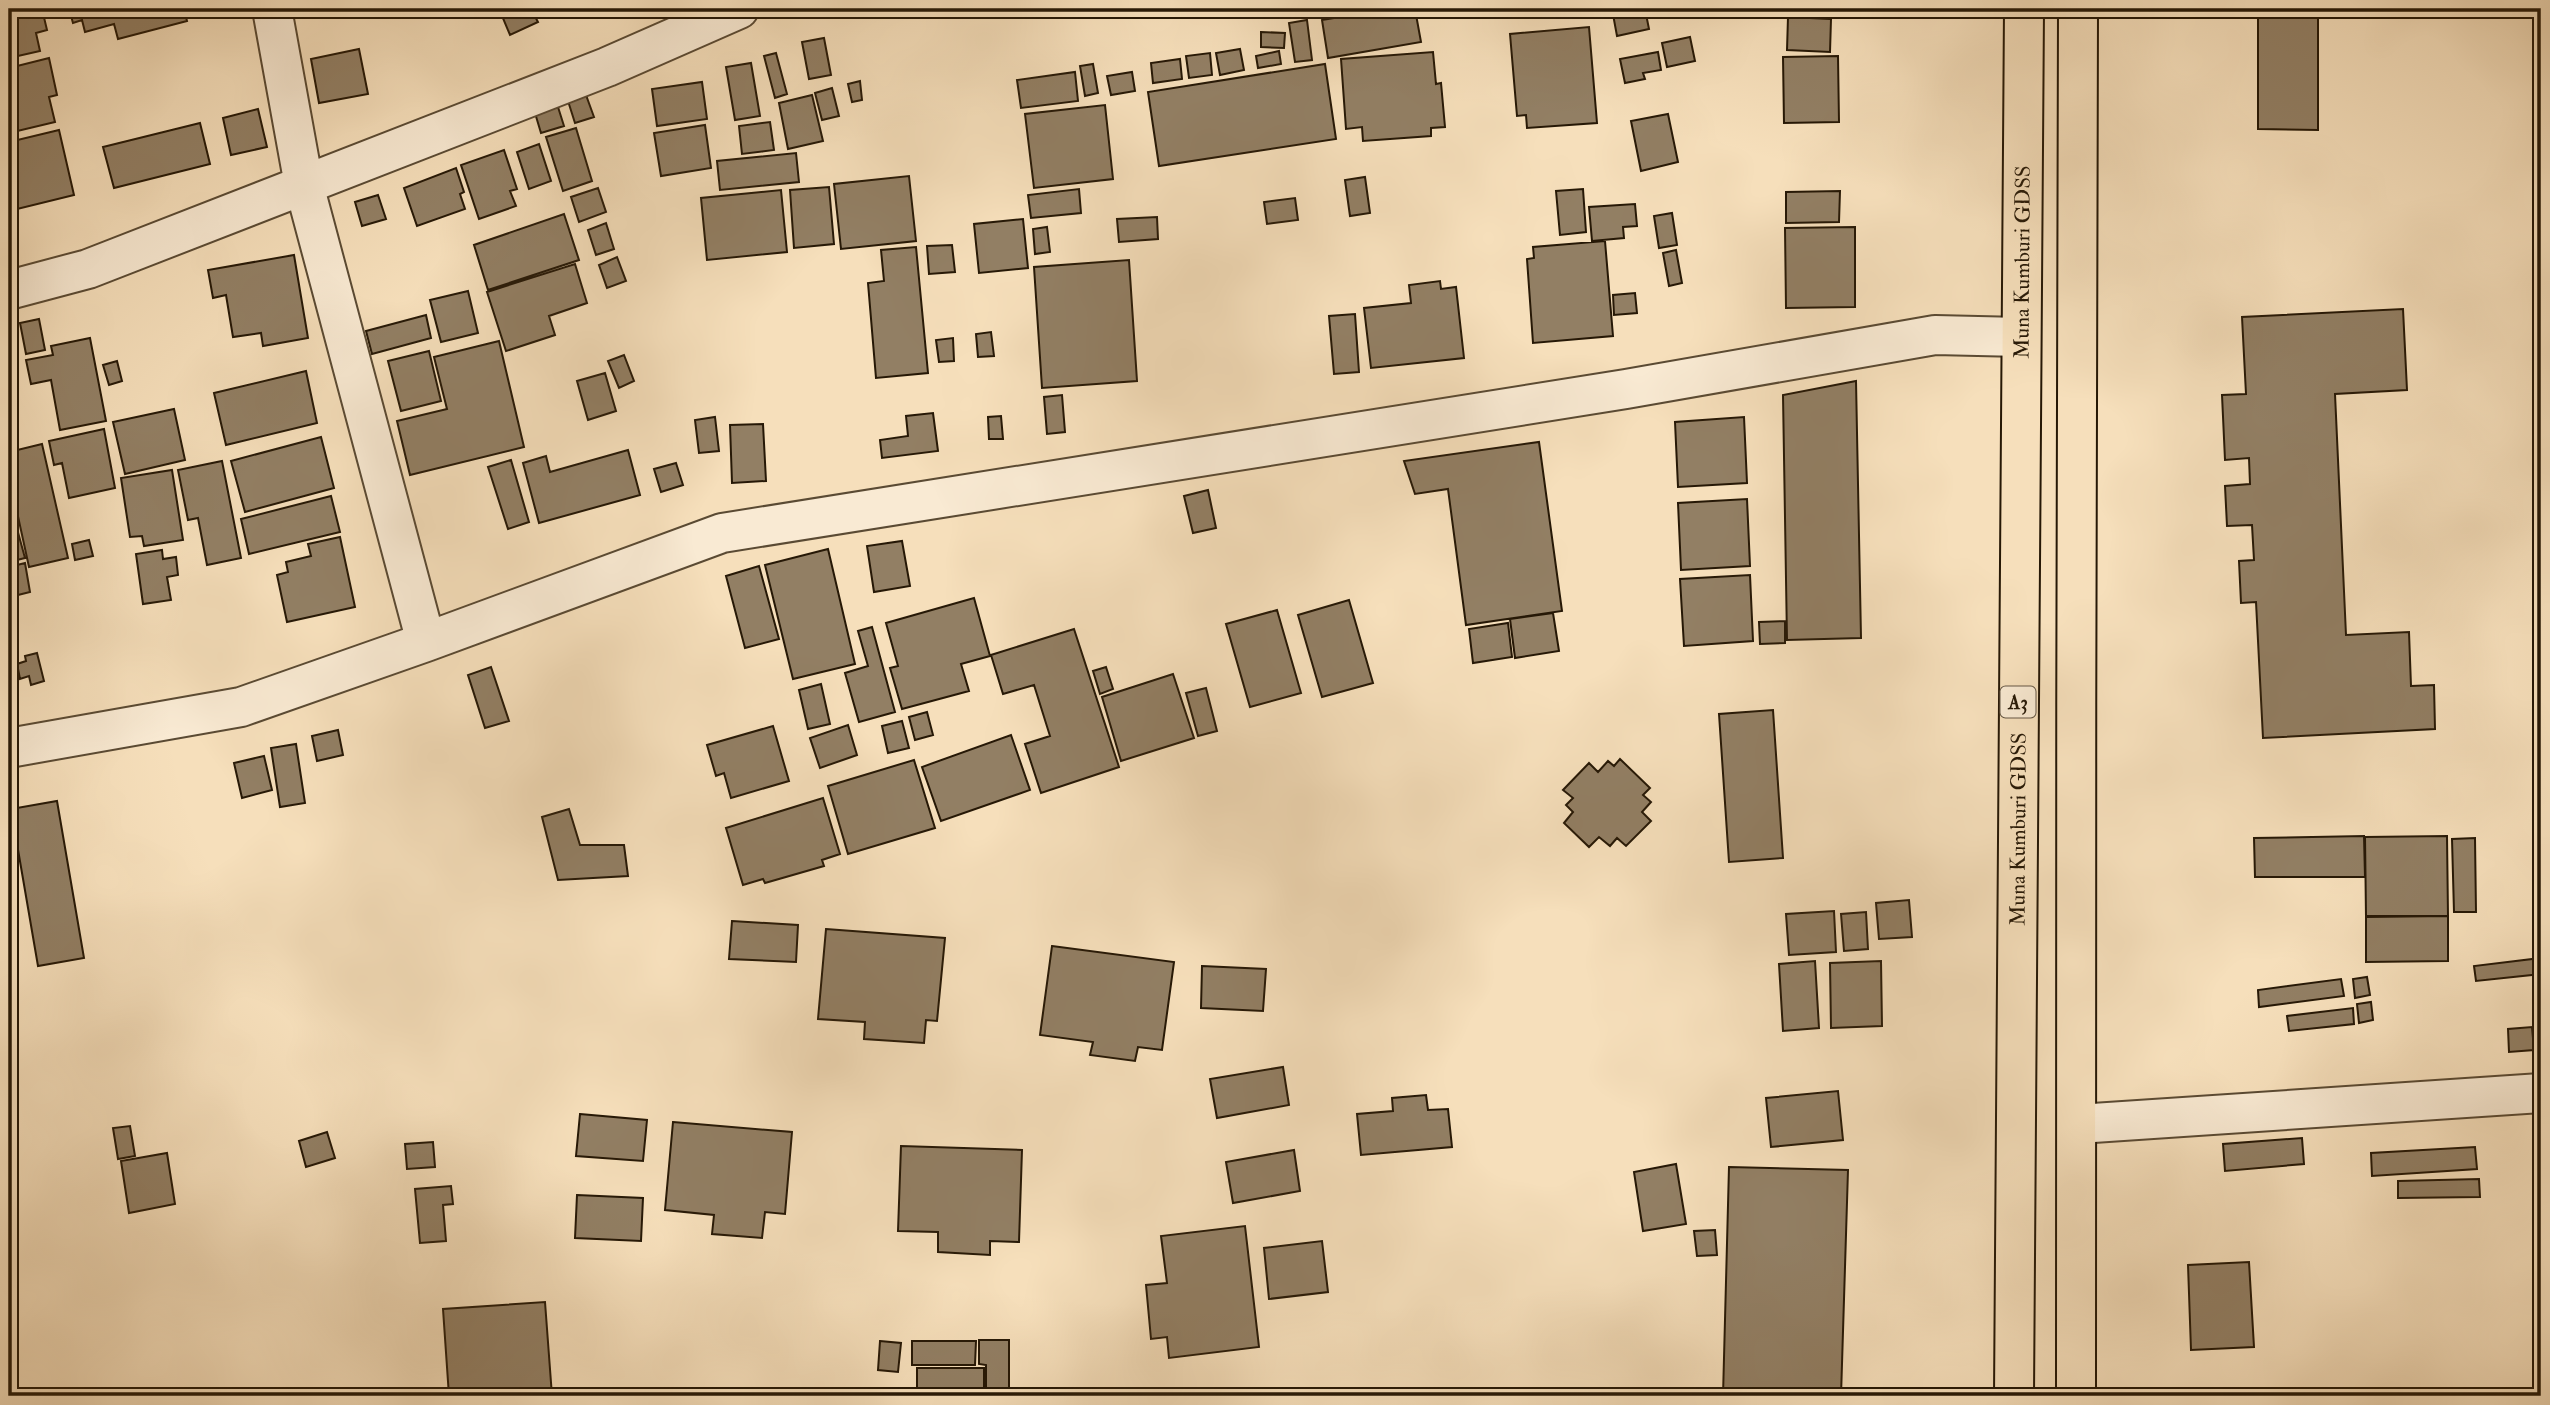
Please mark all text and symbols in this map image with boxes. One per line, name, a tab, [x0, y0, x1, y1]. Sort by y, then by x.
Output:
street label: Muna Kumburi GDSS	[2008, 165, 2037, 359]
road number: A3	[2000, 687, 2036, 718]
street label: Muna Kumburi GDSS	[2004, 732, 2033, 926]

